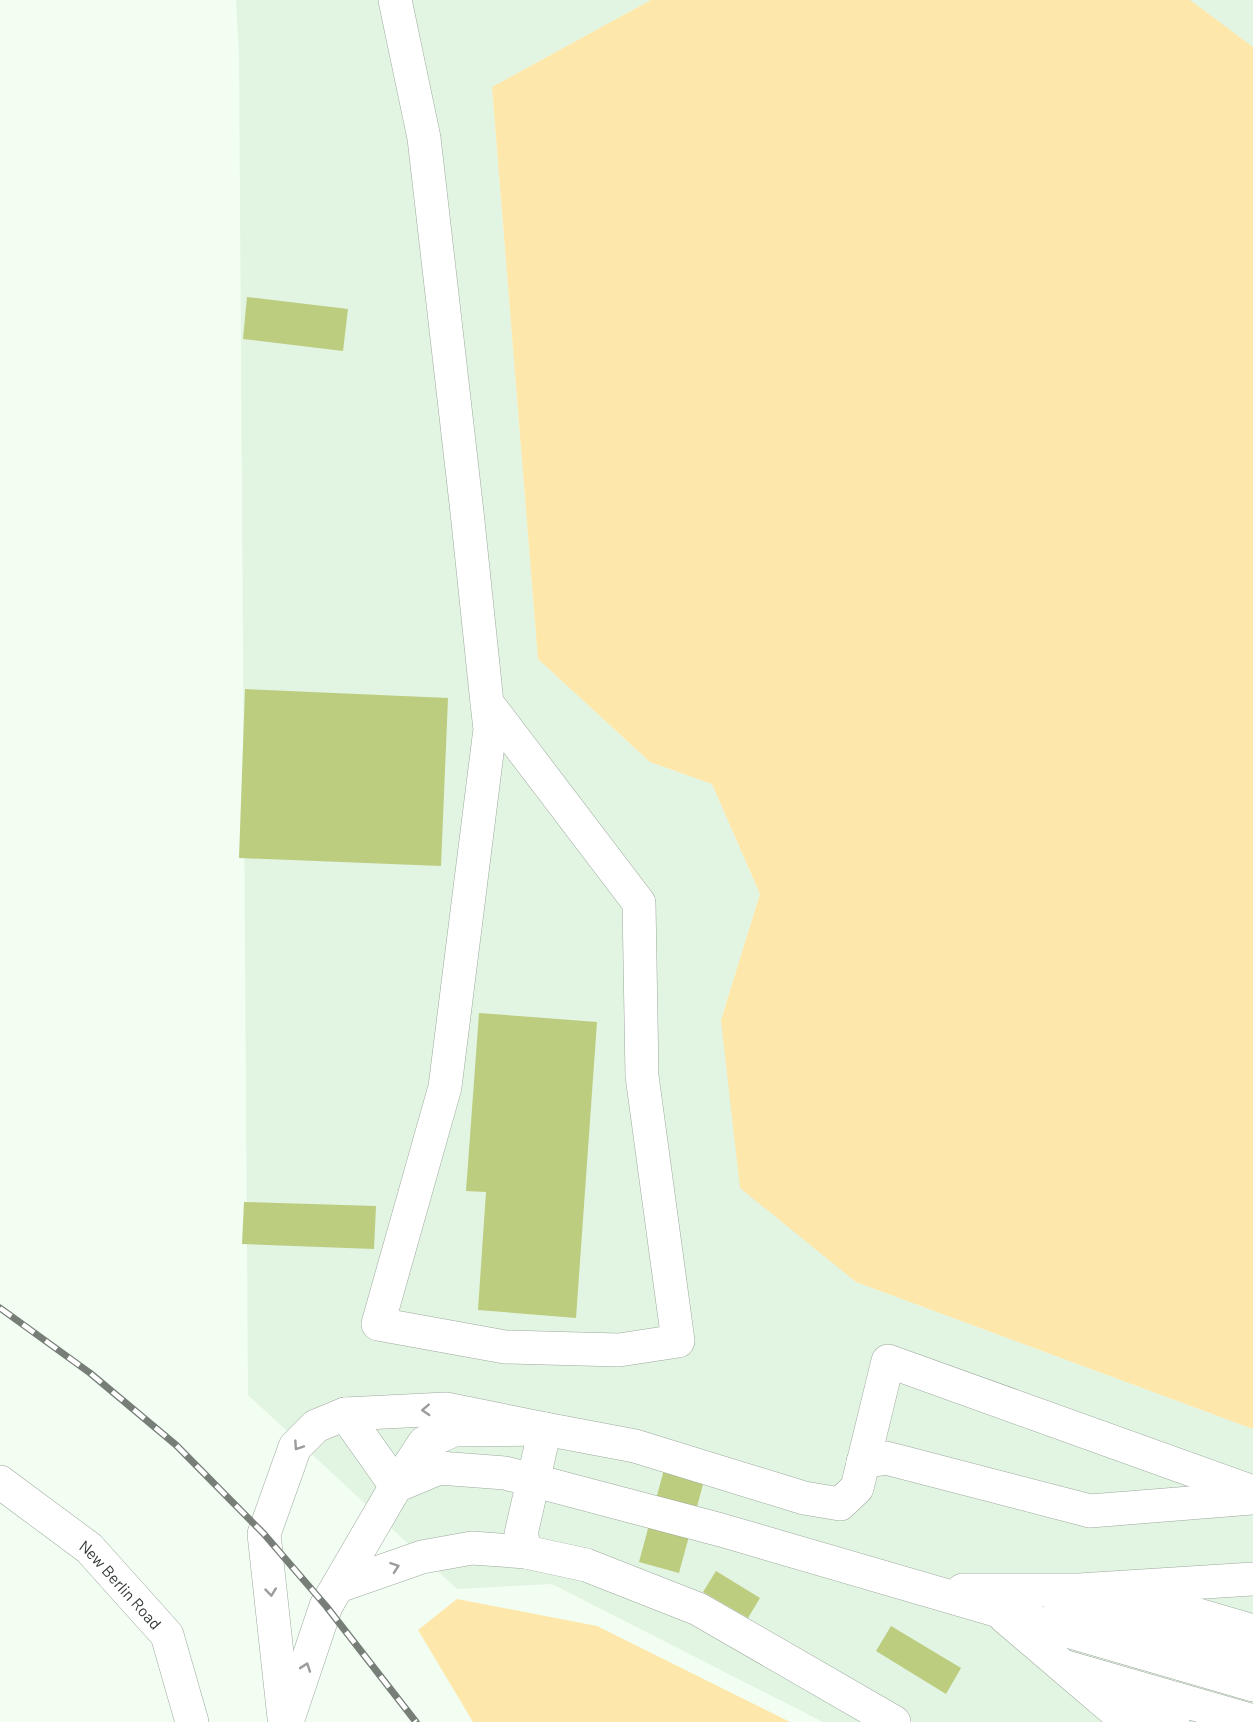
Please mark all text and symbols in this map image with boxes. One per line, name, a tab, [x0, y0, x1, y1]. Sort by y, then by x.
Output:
one-way arrow	[421, 1403, 430, 1416]
one-way arrow	[294, 1440, 305, 1451]
street label: New Berlin Road	[77, 1535, 166, 1632]
one-way arrow	[389, 1561, 399, 1574]
one-way arrow	[264, 1588, 276, 1597]
one-way arrow	[299, 1662, 311, 1673]

